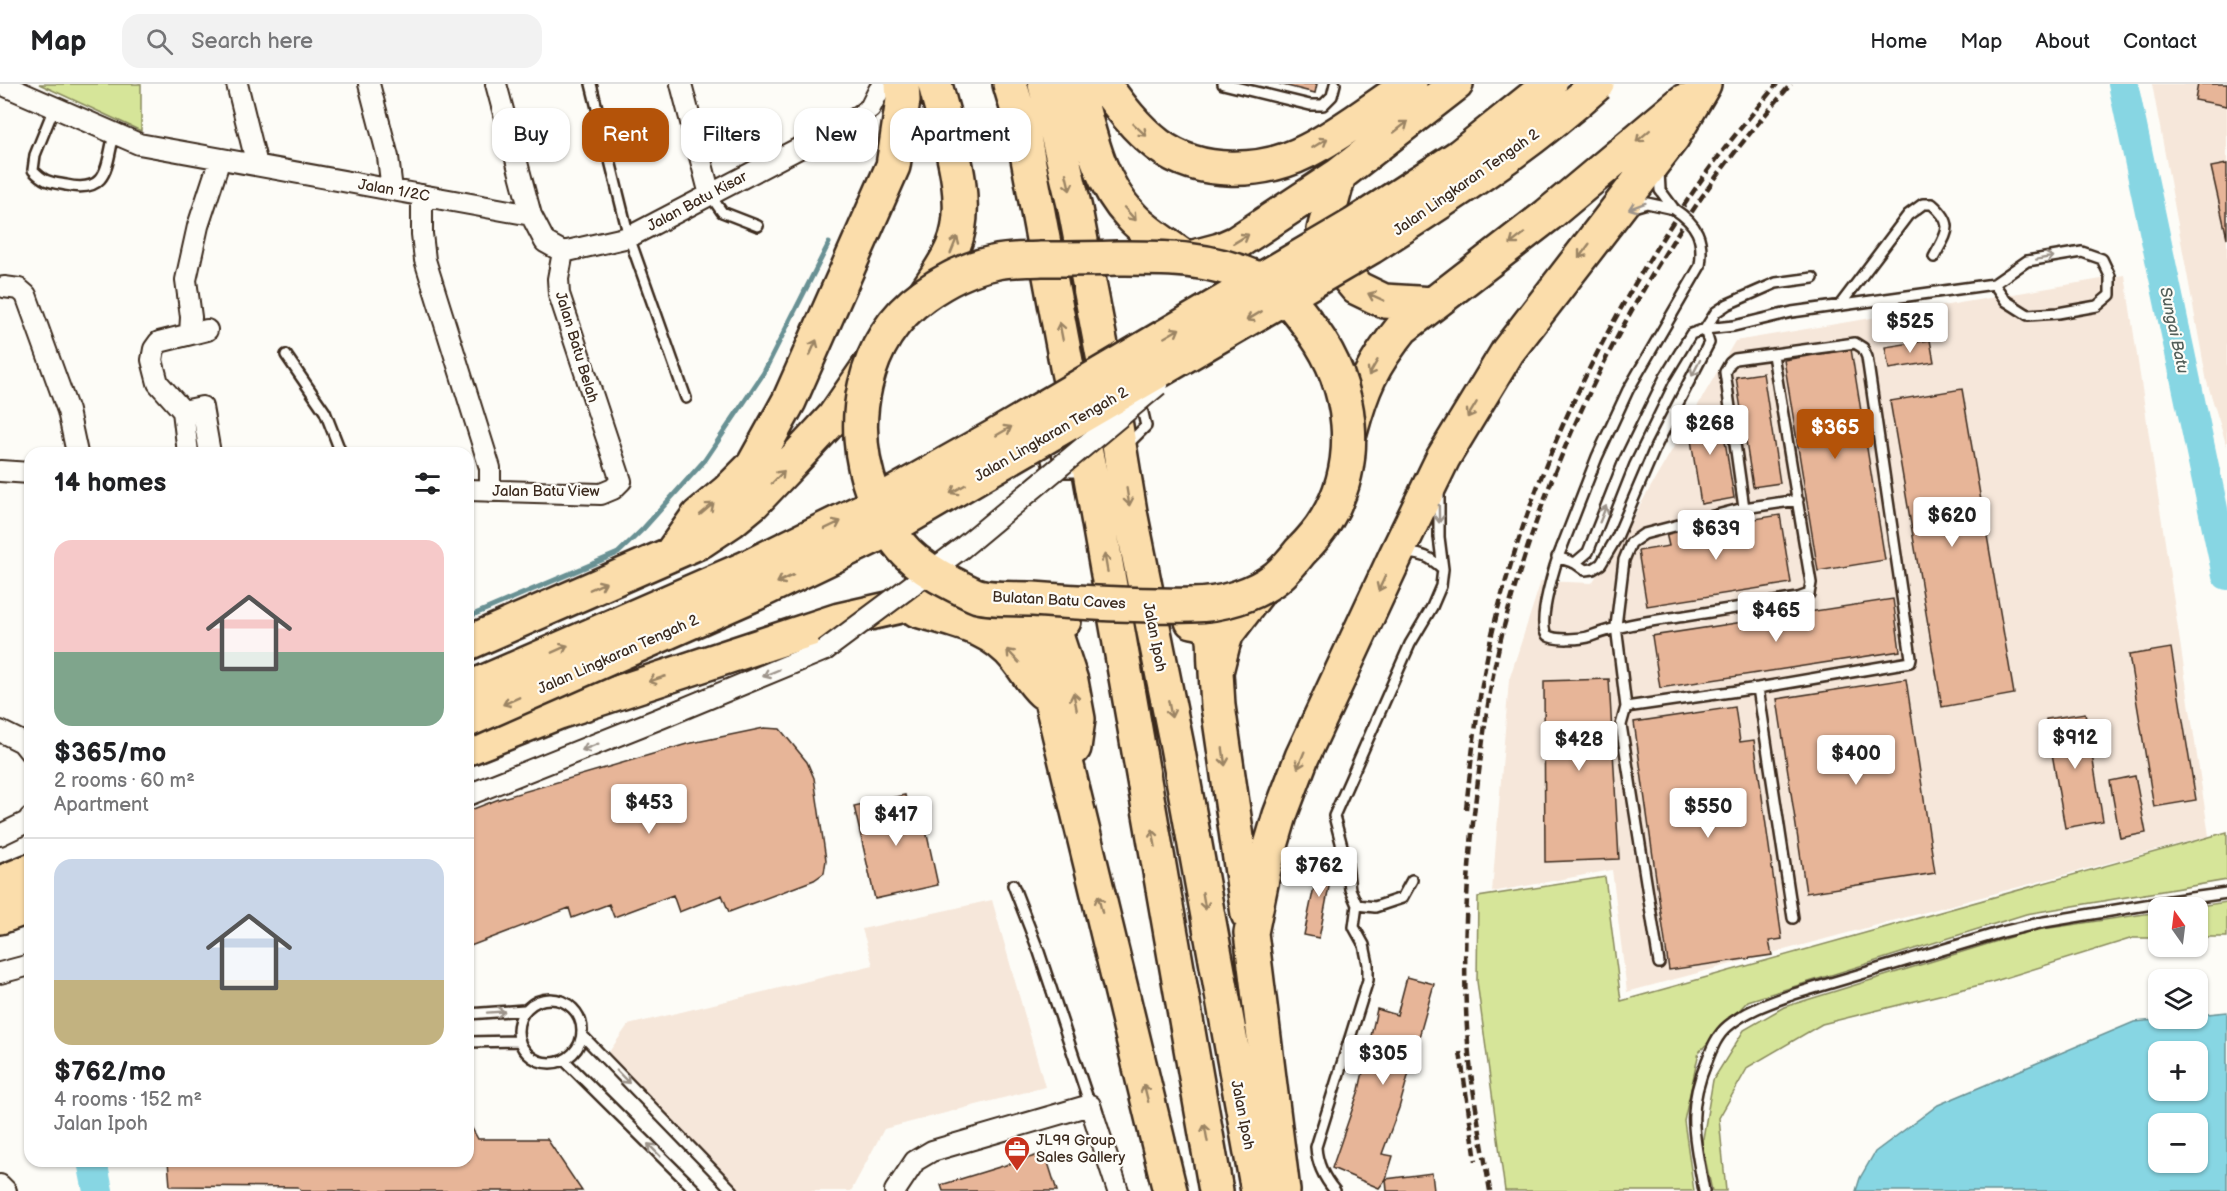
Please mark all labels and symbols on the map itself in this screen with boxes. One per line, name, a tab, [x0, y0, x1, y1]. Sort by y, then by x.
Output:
one-way arrow	[1393, 121, 1409, 134]
one-way arrow	[1133, 122, 1148, 137]
street label: Jalan Lingkaran Tengah 2	[1390, 125, 1543, 240]
one-way arrow	[1636, 129, 1651, 143]
one-way arrow	[1311, 137, 1328, 149]
street label: Jalan Batu Kisar	[644, 167, 751, 236]
one-way arrow	[1063, 172, 1075, 191]
street label: Jalan 1/2C	[357, 175, 432, 206]
one-way arrow	[1628, 202, 1647, 213]
one-way arrow	[1122, 206, 1136, 221]
one-way arrow	[1232, 232, 1249, 244]
one-way arrow	[1509, 233, 1525, 246]
one-way arrow	[949, 236, 960, 254]
one-way arrow	[1577, 242, 1590, 258]
one-way arrow	[2035, 252, 2054, 263]
water label: Sungai Batu	[2155, 285, 2192, 375]
street label: Jalan Batu Belah	[551, 289, 602, 405]
one-way arrow	[1367, 290, 1385, 302]
pin: $525	[1874, 303, 1946, 354]
one-way arrow	[1246, 311, 1263, 323]
one-way arrow	[1055, 321, 1066, 341]
one-way arrow	[1164, 326, 1181, 338]
one-way arrow	[807, 340, 819, 358]
one-way arrow	[1367, 359, 1379, 376]
one-way arrow	[1690, 359, 1702, 377]
street label: Jalan Lingkaran Tengah 2	[971, 383, 1131, 486]
one-way arrow	[1466, 401, 1478, 418]
pin: $268	[1674, 405, 1746, 456]
pin: $365	[1799, 409, 1871, 460]
one-way arrow	[995, 424, 1012, 436]
one-way arrow	[770, 470, 784, 485]
street label: Jalan Batu View	[492, 482, 600, 501]
one-way arrow	[950, 483, 967, 495]
one-way arrow	[1122, 487, 1133, 506]
pin: $620	[1916, 497, 1988, 548]
one-way arrow	[699, 502, 715, 515]
one-way arrow	[1433, 503, 1444, 523]
one-way arrow	[1598, 505, 1609, 523]
pin: $639	[1680, 510, 1752, 561]
one-way arrow	[824, 519, 842, 530]
one-way arrow	[1100, 554, 1111, 573]
one-way arrow	[777, 573, 795, 585]
one-way arrow	[1376, 574, 1388, 592]
one-way arrow	[589, 580, 607, 591]
street label: Bulatan Batu Caves	[992, 588, 1127, 614]
pin: $465	[1740, 592, 1812, 643]
street label: Jalan Ipoh	[1138, 601, 1171, 673]
street label: Jalan Lingkaran Tengah 2	[535, 610, 702, 699]
one-way arrow	[551, 642, 569, 653]
one-way arrow	[1006, 649, 1020, 664]
one-way arrow	[762, 668, 780, 679]
one-way arrow	[648, 674, 667, 685]
one-way arrow	[1069, 692, 1080, 712]
one-way arrow	[503, 695, 521, 707]
one-way arrow	[1165, 699, 1176, 718]
pin: $912	[2039, 719, 2111, 770]
pin: $428	[1543, 721, 1615, 772]
pin: $400	[1820, 735, 1892, 786]
one-way arrow	[581, 742, 600, 753]
one-way arrow	[1219, 747, 1230, 767]
one-way arrow	[1295, 751, 1306, 769]
pin: $453	[613, 784, 685, 835]
pin: $550	[1672, 788, 1744, 839]
pin: $417	[860, 796, 932, 847]
one-way arrow	[1148, 829, 1159, 848]
pin: $762	[1283, 847, 1355, 898]
one-way arrow	[1199, 891, 1210, 910]
one-way arrow	[1094, 895, 1105, 914]
north arrow	[2148, 897, 2208, 957]
one-way arrow	[486, 1006, 506, 1017]
pin: $305	[1347, 1035, 1419, 1086]
one-way arrow	[616, 1069, 630, 1084]
street label: Jalan Ipoh	[1226, 1079, 1259, 1151]
one-way arrow	[1140, 1084, 1152, 1103]
one-way arrow	[1200, 1124, 1211, 1144]
place label: JL99 Group Sales Gallery	[1036, 1131, 1126, 1167]
office icon: JL99 Group Sales Gallery	[1002, 1134, 1032, 1172]
one-way arrow	[647, 1142, 662, 1157]

